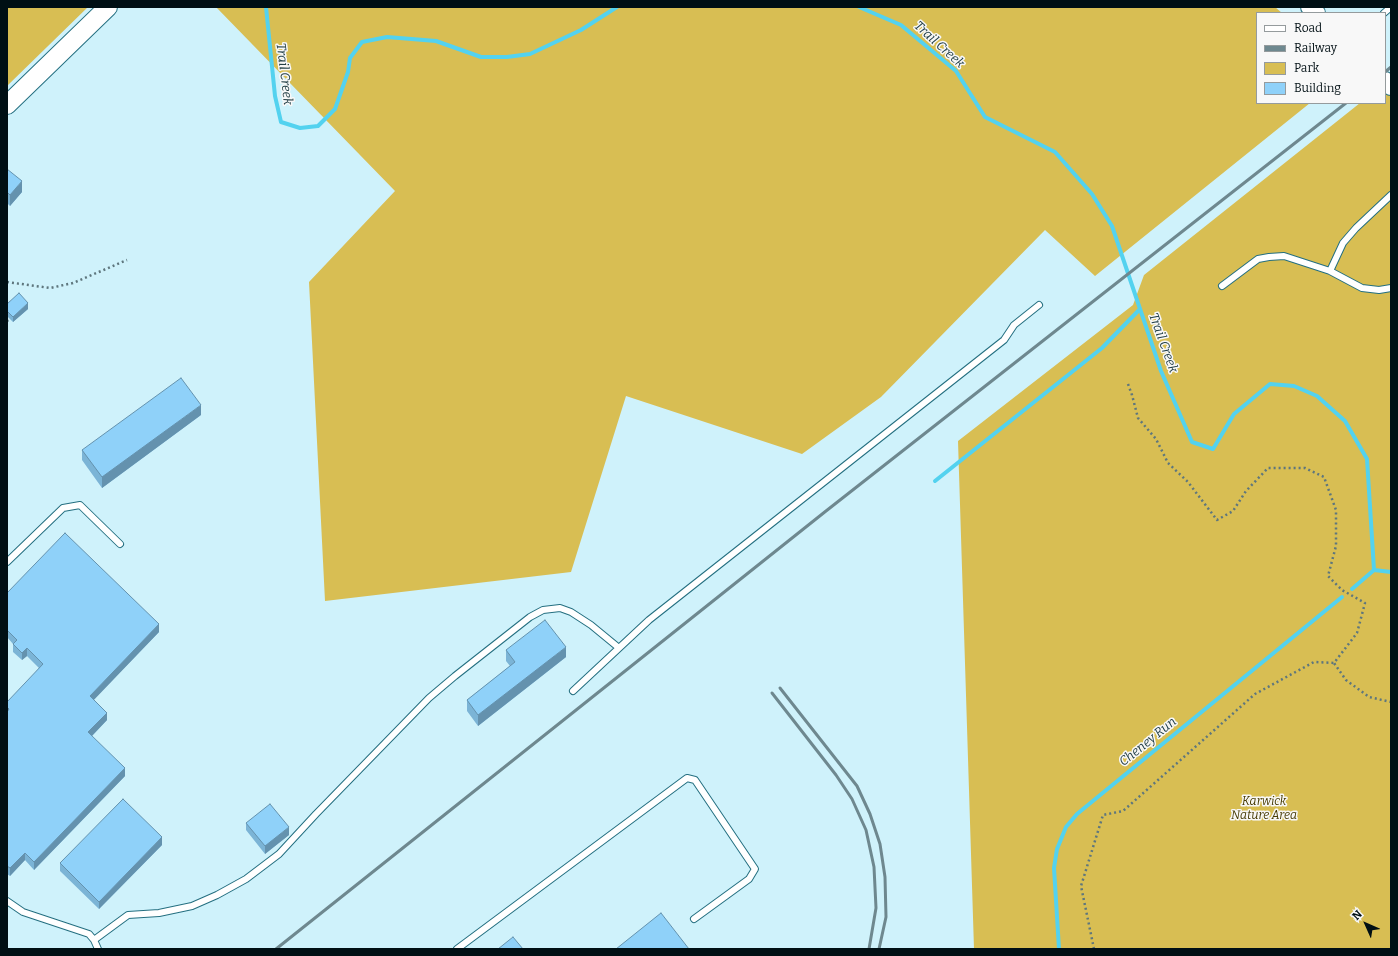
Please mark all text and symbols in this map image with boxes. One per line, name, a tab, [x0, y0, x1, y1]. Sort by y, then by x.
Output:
legend	[1256, 12, 1386, 104]
water label: Trail Creek	[911, 18, 967, 72]
text: Road	[1294, 21, 1322, 35]
text: Railway	[1294, 41, 1337, 55]
water label: Trail Creek	[272, 42, 296, 106]
text: Park	[1294, 61, 1319, 75]
text: Building	[1294, 81, 1341, 95]
water label: Trail Creek	[1145, 311, 1181, 375]
water label: Cheney Run	[1116, 714, 1180, 770]
park label: Karwick Nature Area	[1231, 795, 1297, 823]
north arrow	[1346, 904, 1386, 944]
text: N	[1350, 908, 1365, 923]

